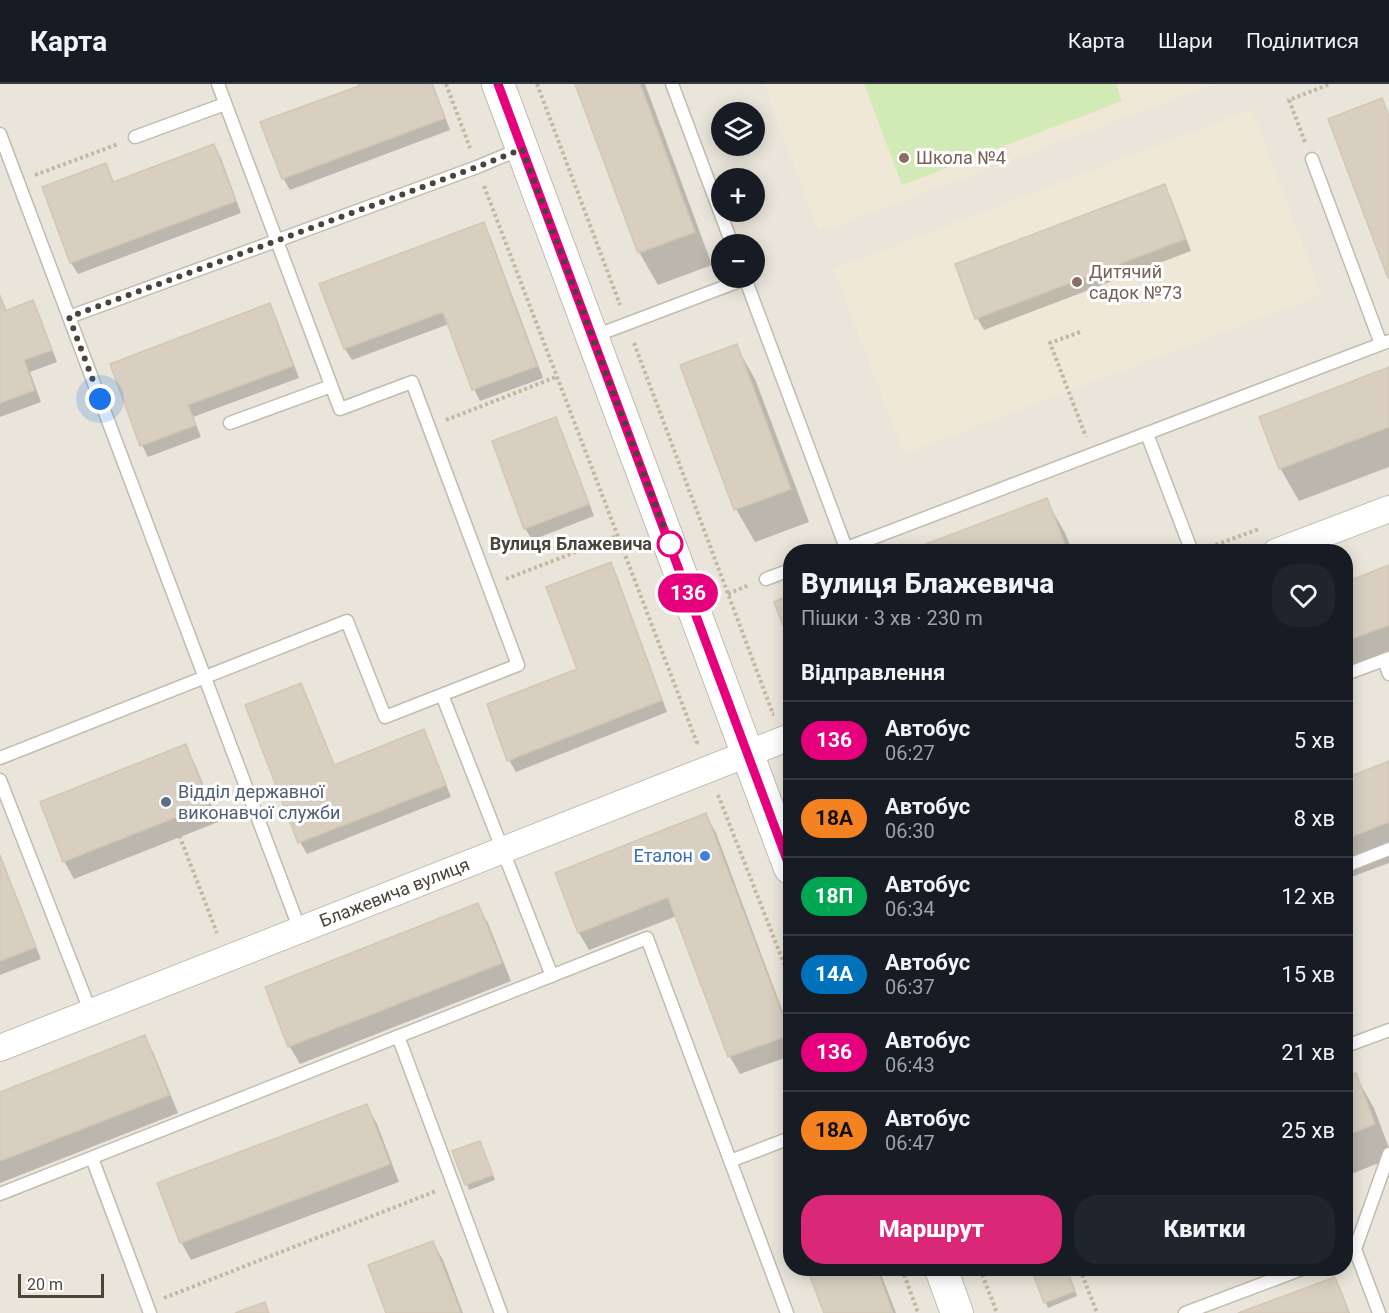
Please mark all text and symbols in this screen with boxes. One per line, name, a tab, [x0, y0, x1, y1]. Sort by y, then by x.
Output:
text: Карта	[30, 25, 107, 58]
text: Карта	[1068, 29, 1125, 53]
text: Шари	[1158, 29, 1213, 53]
text: Поділитися	[1246, 29, 1359, 53]
map controls	[711, 102, 765, 288]
button: layers	[711, 102, 765, 156]
place label: Школа №4	[916, 147, 1006, 168]
marker: Школа №4	[897, 151, 911, 165]
button: +	[711, 168, 765, 222]
button: −	[711, 234, 765, 288]
place label: Дитячий садок №73	[1089, 261, 1182, 303]
marker: Дитячий садок №73	[1070, 275, 1084, 289]
your location	[85, 384, 115, 414]
marker: Вулиця Блажевича	[657, 531, 683, 557]
place label: Вулиця Блажевича	[490, 533, 652, 554]
button: heart	[1272, 564, 1335, 627]
text: Вулиця Блажевича	[801, 567, 1054, 600]
line badge: 136	[654, 574, 722, 612]
text: 136	[670, 581, 706, 605]
text: Пішки · 3 хв · 230 m	[801, 606, 983, 630]
text: Відправлення	[801, 660, 945, 685]
text: Автобус	[885, 716, 970, 741]
text: 136	[816, 728, 852, 752]
text: 5 хв	[1294, 728, 1335, 753]
text: 06:27	[885, 741, 935, 765]
place label: Відділ державної виконавчої служби	[178, 781, 340, 823]
text: Автобус	[885, 794, 970, 819]
marker: Відділ державної виконавчої служби	[159, 795, 173, 809]
text: 18А	[815, 806, 853, 830]
text: 8 хв	[1294, 806, 1335, 831]
text: 06:30	[885, 819, 935, 843]
place label: Еталон	[633, 845, 693, 866]
marker: Еталон	[698, 849, 712, 863]
street label: Блажевича вулиця	[316, 853, 472, 931]
text: Автобус	[885, 872, 970, 897]
text: 18П	[815, 884, 853, 908]
text: 12 хв	[1281, 884, 1335, 909]
text: 06:34	[885, 897, 935, 921]
text: Автобус	[885, 950, 970, 975]
text: 14А	[815, 962, 853, 986]
text: 15 хв	[1281, 962, 1335, 987]
text: 06:37	[885, 975, 935, 999]
text: Автобус	[885, 1028, 970, 1053]
text: 136	[816, 1040, 852, 1064]
text: 21 хв	[1281, 1040, 1335, 1065]
text: 06:43	[885, 1053, 935, 1077]
text: Автобус	[885, 1106, 970, 1131]
text: 18А	[815, 1118, 853, 1142]
text: 25 хв	[1281, 1118, 1335, 1143]
text: 06:47	[885, 1131, 935, 1155]
button: Маршрут	[801, 1195, 1062, 1264]
button: Квитки	[1074, 1195, 1335, 1264]
scale bar	[18, 1271, 104, 1298]
text: 20 m	[27, 1275, 63, 1294]

